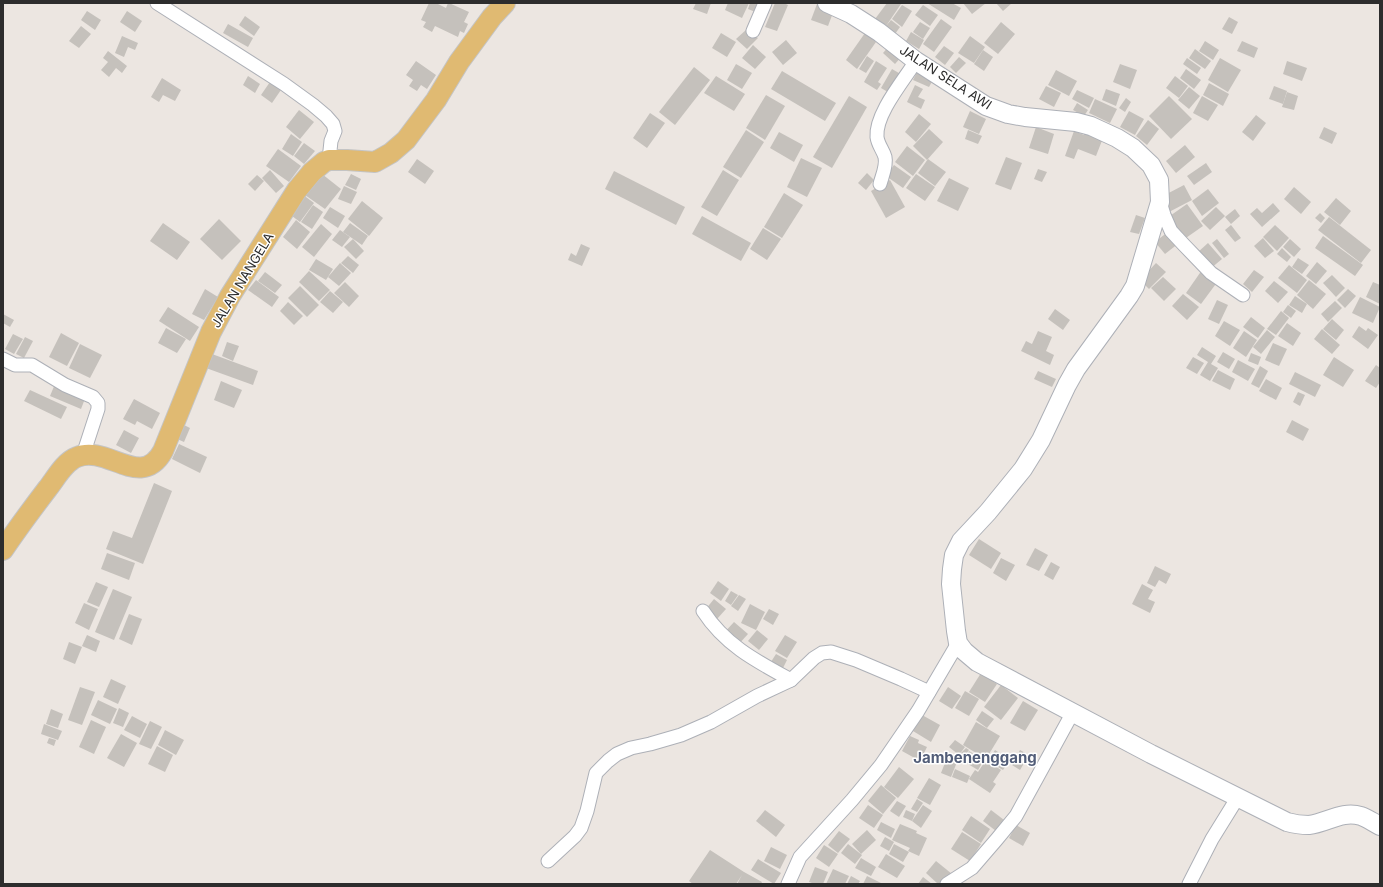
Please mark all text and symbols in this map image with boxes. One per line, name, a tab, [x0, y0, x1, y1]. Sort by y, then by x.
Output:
street label: JALAN SELA AWI	[897, 41, 995, 113]
street label: JALAN NANGELA	[207, 229, 277, 331]
district label: Jambenenggang	[913, 748, 1037, 767]

